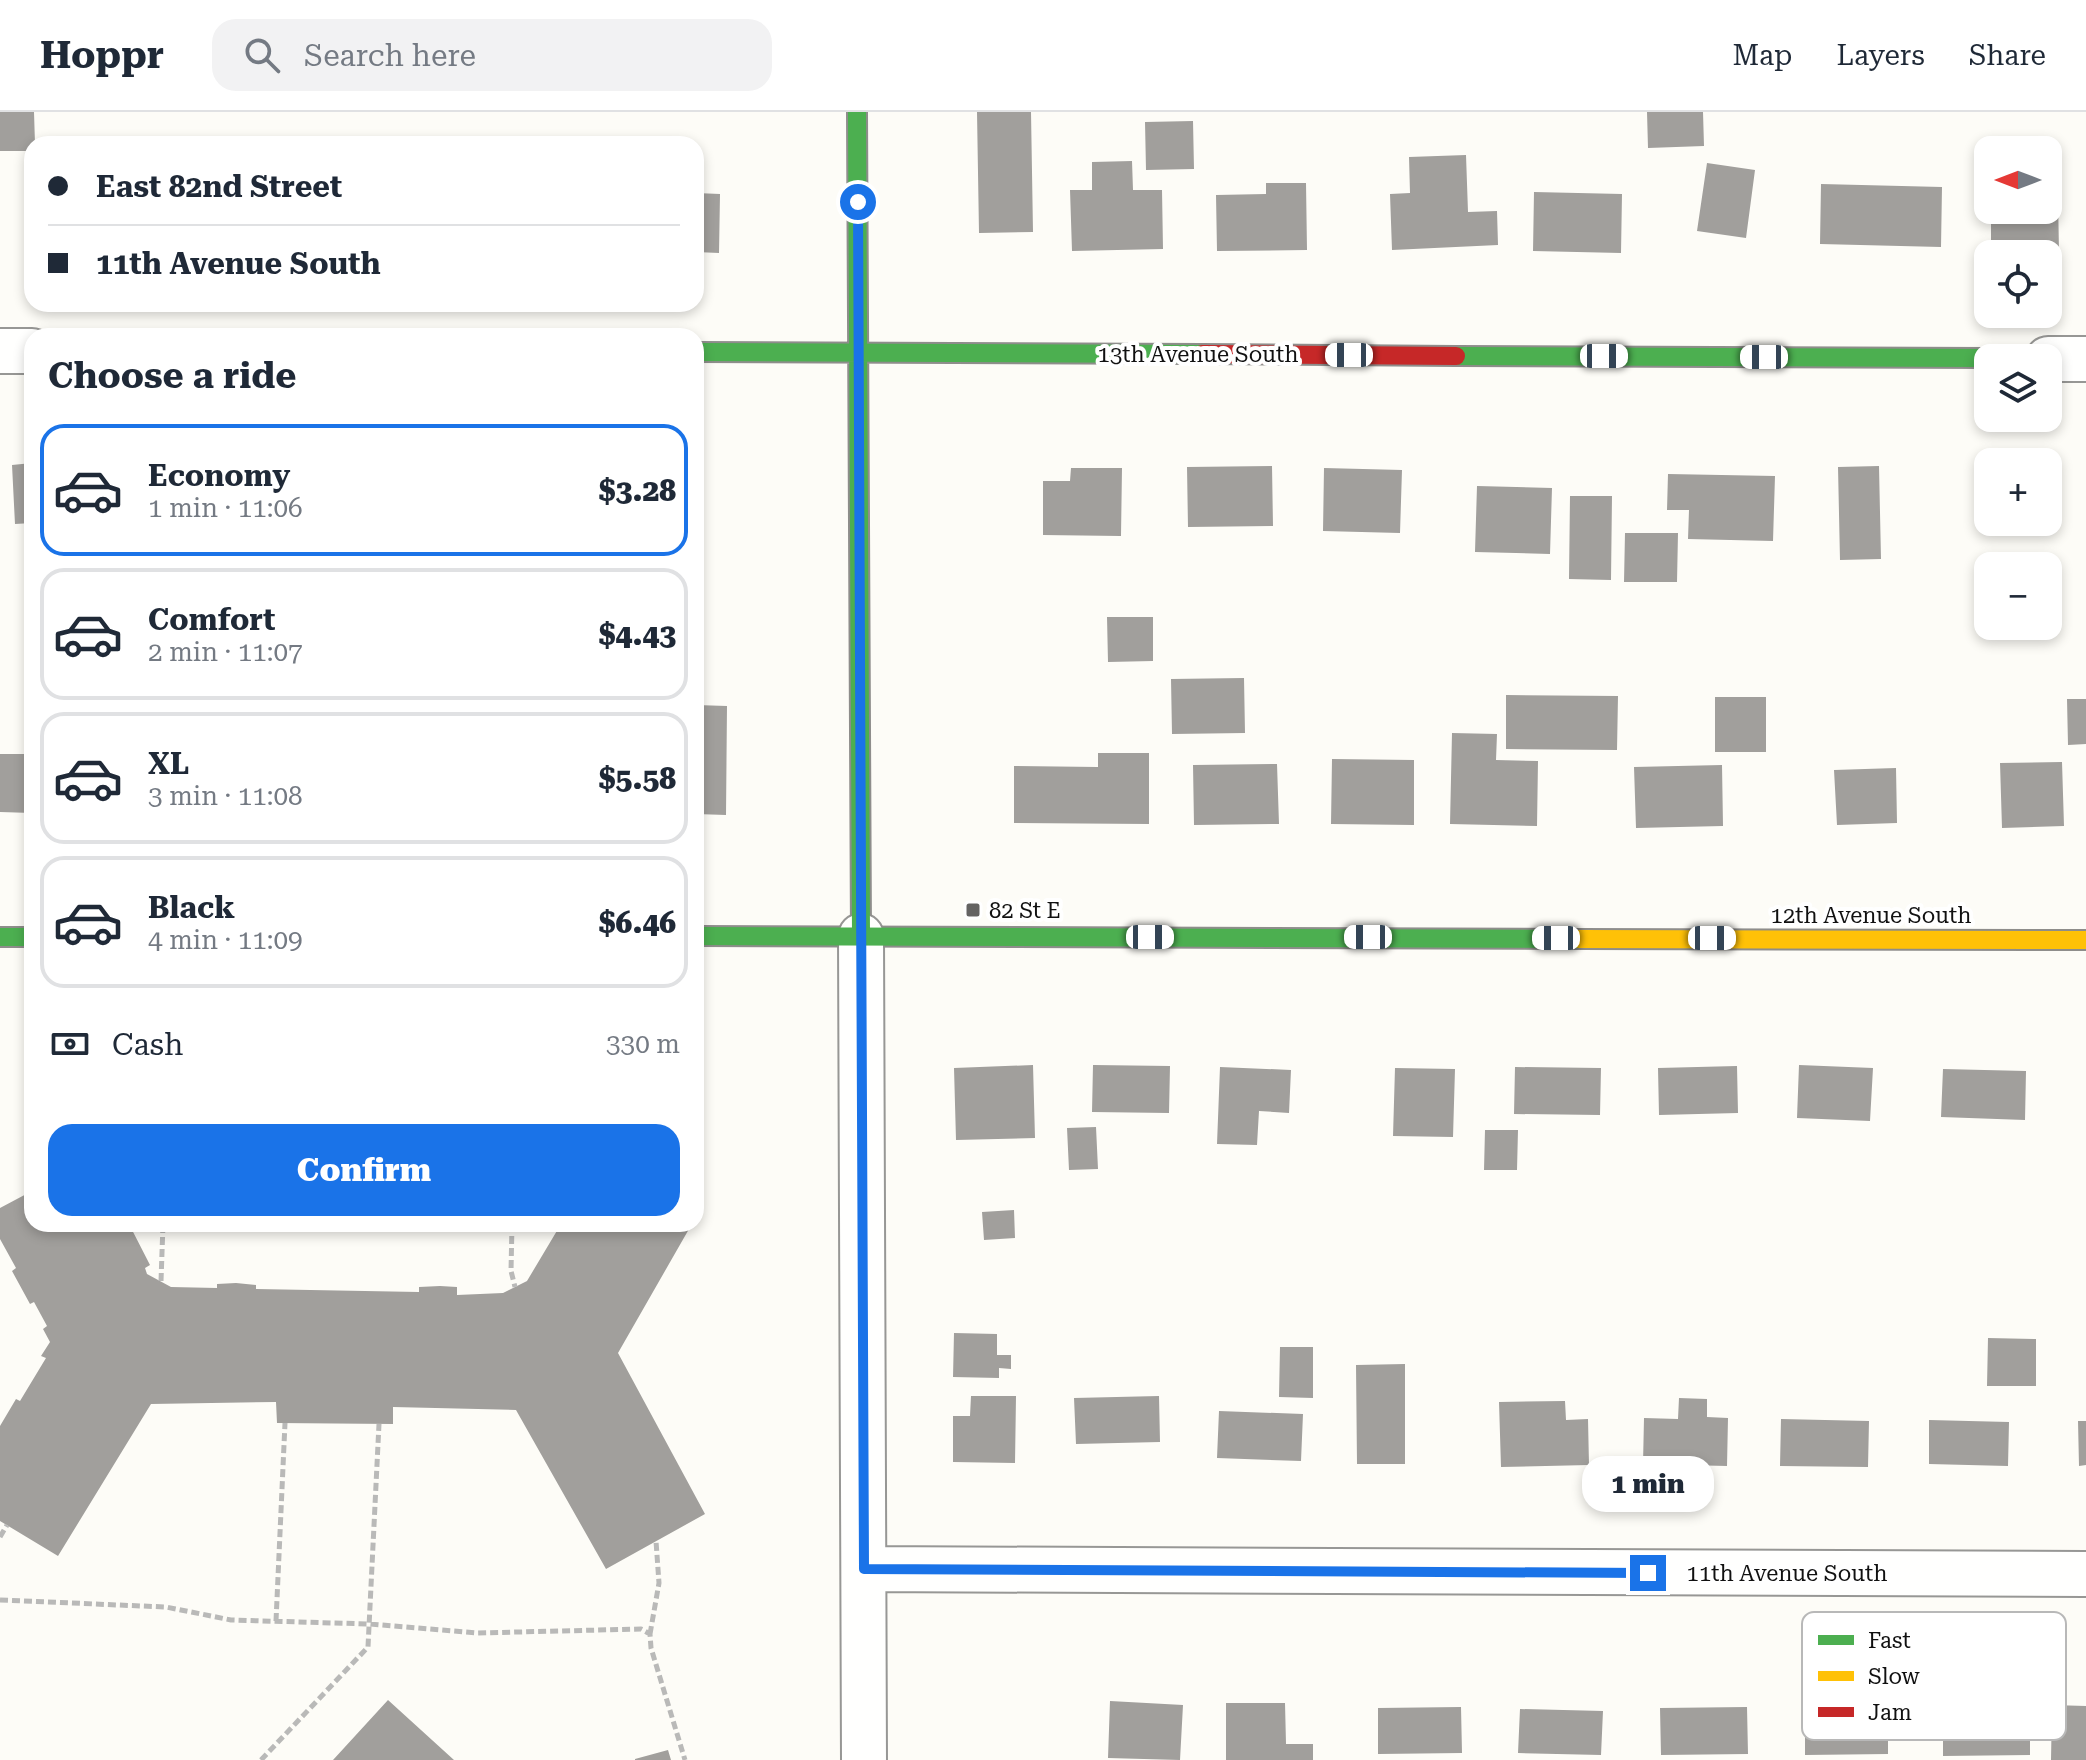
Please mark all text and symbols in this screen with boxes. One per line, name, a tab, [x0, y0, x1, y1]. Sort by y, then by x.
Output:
search box	[212, 19, 772, 91]
text: Hoppr	[40, 33, 164, 77]
icon: search	[240, 33, 284, 77]
text: Search here	[304, 38, 476, 73]
text: Map	[1733, 39, 1792, 72]
text: Layers	[1836, 39, 1925, 72]
text: Share	[1969, 39, 2046, 72]
north arrow	[1974, 136, 2062, 224]
map controls	[1974, 136, 2062, 640]
text: East 82nd Street	[96, 169, 342, 204]
route start	[840, 184, 876, 220]
button: locate	[1974, 240, 2062, 328]
text: 11th Avenue South	[96, 246, 381, 281]
street label: 13th Avenue South	[1098, 342, 1298, 367]
car	[1325, 343, 1373, 367]
car	[1580, 344, 1628, 368]
button: layers	[1974, 344, 2062, 432]
car	[1740, 345, 1788, 369]
text: Choose a ride	[48, 355, 296, 397]
button: +	[1974, 448, 2062, 536]
icon: car	[52, 454, 124, 526]
text: Economy	[148, 458, 290, 493]
text: $3.28	[599, 473, 676, 508]
text: 1 min · 11:06	[148, 493, 303, 523]
button: −	[1974, 552, 2062, 640]
icon: car	[52, 598, 124, 670]
text: Comfort	[148, 602, 275, 637]
text: $4.43	[599, 617, 676, 652]
text: 2 min · 11:07	[148, 637, 303, 667]
icon: car	[52, 742, 124, 814]
text: XL	[148, 746, 189, 781]
text: $5.58	[599, 761, 676, 796]
text: 3 min · 11:08	[148, 781, 303, 811]
icon: car	[52, 886, 124, 958]
text: Black	[148, 890, 235, 925]
place label: 82 St E	[989, 898, 1061, 923]
marker: 82 St E	[964, 901, 982, 919]
street label: 12th Avenue South	[1771, 903, 1971, 928]
text: $6.46	[599, 905, 676, 940]
text: 4 min · 11:09	[148, 925, 303, 955]
car	[1126, 925, 1174, 949]
car	[1344, 925, 1392, 949]
car	[1532, 926, 1580, 950]
car	[1688, 926, 1736, 950]
icon: cash	[48, 1022, 92, 1066]
text: Cash	[112, 1027, 183, 1062]
text: 330 m	[606, 1029, 680, 1059]
button: Confirm	[48, 1124, 680, 1216]
callout: 1 min	[1582, 1457, 1714, 1513]
text: 1 min	[1611, 1469, 1685, 1499]
route end	[1630, 1555, 1666, 1591]
street label: 11th Avenue South	[1687, 1561, 1887, 1586]
legend	[1802, 1612, 2066, 1740]
text: Fast	[1868, 1628, 1911, 1653]
text: Slow	[1868, 1664, 1921, 1689]
text: Jam	[1868, 1700, 1912, 1725]

